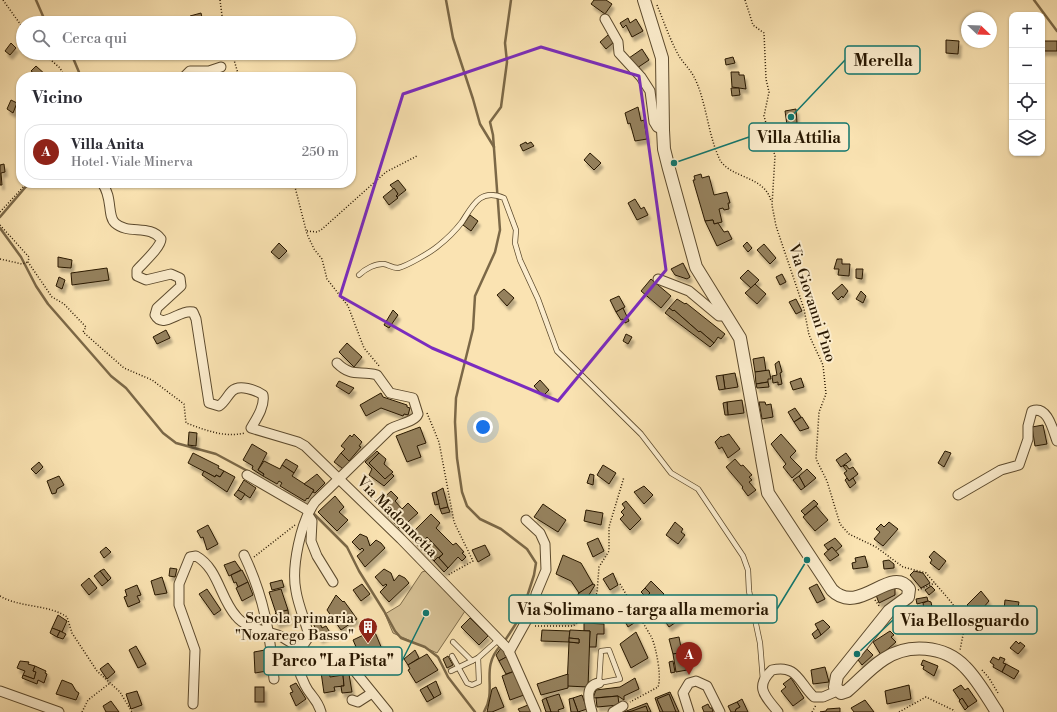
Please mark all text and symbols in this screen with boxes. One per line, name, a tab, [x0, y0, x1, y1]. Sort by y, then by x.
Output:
north arrow	[961, 12, 997, 48]
map controls	[1009, 12, 1045, 156]
button: +	[1009, 12, 1045, 48]
search box	[16, 16, 356, 60]
icon: search	[30, 27, 52, 49]
text: Cerca qui	[62, 29, 127, 48]
callout: Merella	[845, 46, 920, 74]
button: −	[1009, 48, 1045, 84]
text: Merella	[853, 51, 913, 71]
button: locate	[1009, 84, 1045, 120]
text: Vicino	[32, 87, 83, 109]
button: layers	[1009, 120, 1045, 156]
callout: Villa Attilia	[749, 123, 849, 151]
text: Villa Attilia	[756, 128, 841, 148]
text: Villa Anita	[71, 135, 144, 154]
text: A	[41, 144, 51, 160]
text: 250 m	[302, 144, 339, 160]
text: Hotel · Viale Minerva	[71, 154, 193, 170]
street label: Via Giovanni Pino	[784, 241, 840, 364]
your location	[473, 417, 493, 437]
street label: Via Madonnetta	[352, 472, 442, 562]
callout: Via Solimano - targa alla memoria	[509, 595, 777, 623]
text: Via Solimano - targa alla memoria	[516, 600, 769, 620]
callout: Via Bellosguardo	[893, 606, 1037, 634]
place label: Scuola primaria "Nozarego Basso"	[235, 609, 354, 645]
text: Via Bellosguardo	[900, 611, 1029, 631]
building icon: Scuola primaria "Nozarego Basso"	[357, 616, 379, 644]
pin: A	[676, 642, 702, 675]
callout: Parco "La Pista"	[264, 647, 402, 675]
text: Parco "La Pista"	[272, 651, 394, 671]

